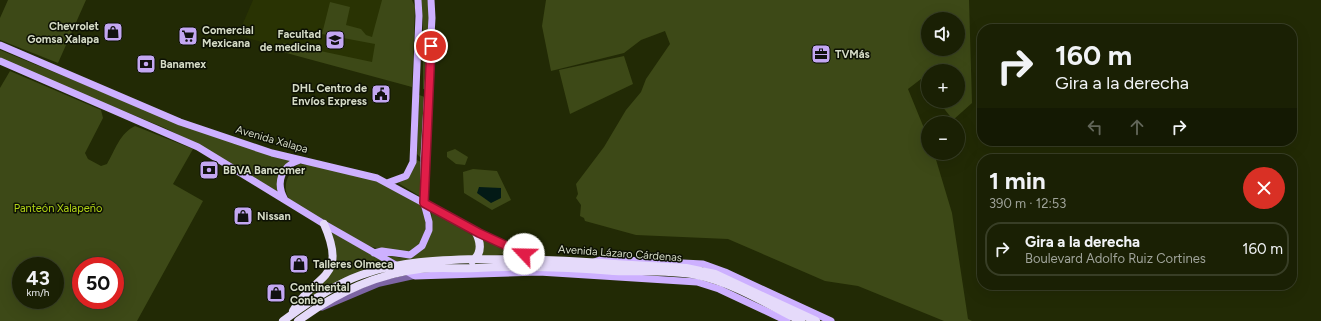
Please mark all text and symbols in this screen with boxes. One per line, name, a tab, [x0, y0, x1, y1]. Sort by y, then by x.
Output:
map controls	[921, 12, 965, 160]
button: sound	[921, 12, 965, 56]
place label: Chevrolet Gomsa Xalapa	[27, 20, 100, 46]
shop icon: Chevrolet Gomsa Xalapa	[102, 21, 124, 43]
place label: Comercial Mexicana	[202, 24, 254, 50]
supermarket icon: Comercial Mexicana	[177, 25, 199, 47]
place label: Facultad de medicina	[260, 28, 321, 54]
school or university icon: Facultad de medicina	[324, 29, 346, 51]
pin	[414, 29, 448, 63]
icon: arrive	[420, 35, 442, 57]
text: 160 m	[1055, 38, 1132, 72]
icon: right	[989, 40, 1041, 92]
office icon: TVMás	[810, 43, 832, 65]
place label: TVMás	[835, 48, 870, 61]
bank icon: Banamex	[135, 53, 157, 75]
place label: Banamex	[160, 58, 206, 71]
button: +	[921, 64, 965, 108]
text: Gira a la derecha	[1055, 72, 1189, 94]
place label: DHL Centro de Envíos Express	[292, 82, 367, 108]
public building icon: DHL Centro de Envíos Express	[370, 83, 392, 105]
button: −	[921, 116, 965, 160]
icon: left	[1084, 116, 1106, 138]
icon: ahead	[1126, 116, 1148, 138]
icon: right	[1168, 116, 1190, 138]
street label: Avenida Xalapa	[234, 123, 310, 156]
bank icon: BBVA Bancomer	[198, 159, 220, 181]
place label: BBVA Bancomer	[223, 164, 306, 177]
text: 1 min	[989, 166, 1046, 195]
button: close	[1243, 167, 1285, 209]
text: 390 m · 12:53	[989, 196, 1066, 211]
park label: Panteón Xalapeño	[14, 202, 102, 215]
shop icon: Nissan	[232, 205, 254, 227]
place label: Nissan	[257, 210, 291, 223]
position arrow	[503, 233, 545, 275]
text: Gira a la derecha	[1025, 233, 1140, 251]
icon: right	[991, 238, 1013, 260]
text: 160 m	[1242, 240, 1283, 258]
street label: Avenida Lázaro Cárdenas	[558, 243, 682, 264]
text: Boulevard Adolfo Ruiz Cortines	[1025, 251, 1206, 266]
shop icon: Talleres Olmeca	[288, 253, 310, 275]
speed limit sign: 50	[72, 257, 124, 309]
place label: Talleres Olmeca	[313, 258, 393, 271]
text: 43	[26, 266, 50, 290]
place label: Continental Conbe	[290, 281, 350, 307]
shop icon: Continental Conbe	[265, 282, 287, 304]
text: km/h	[27, 286, 49, 299]

